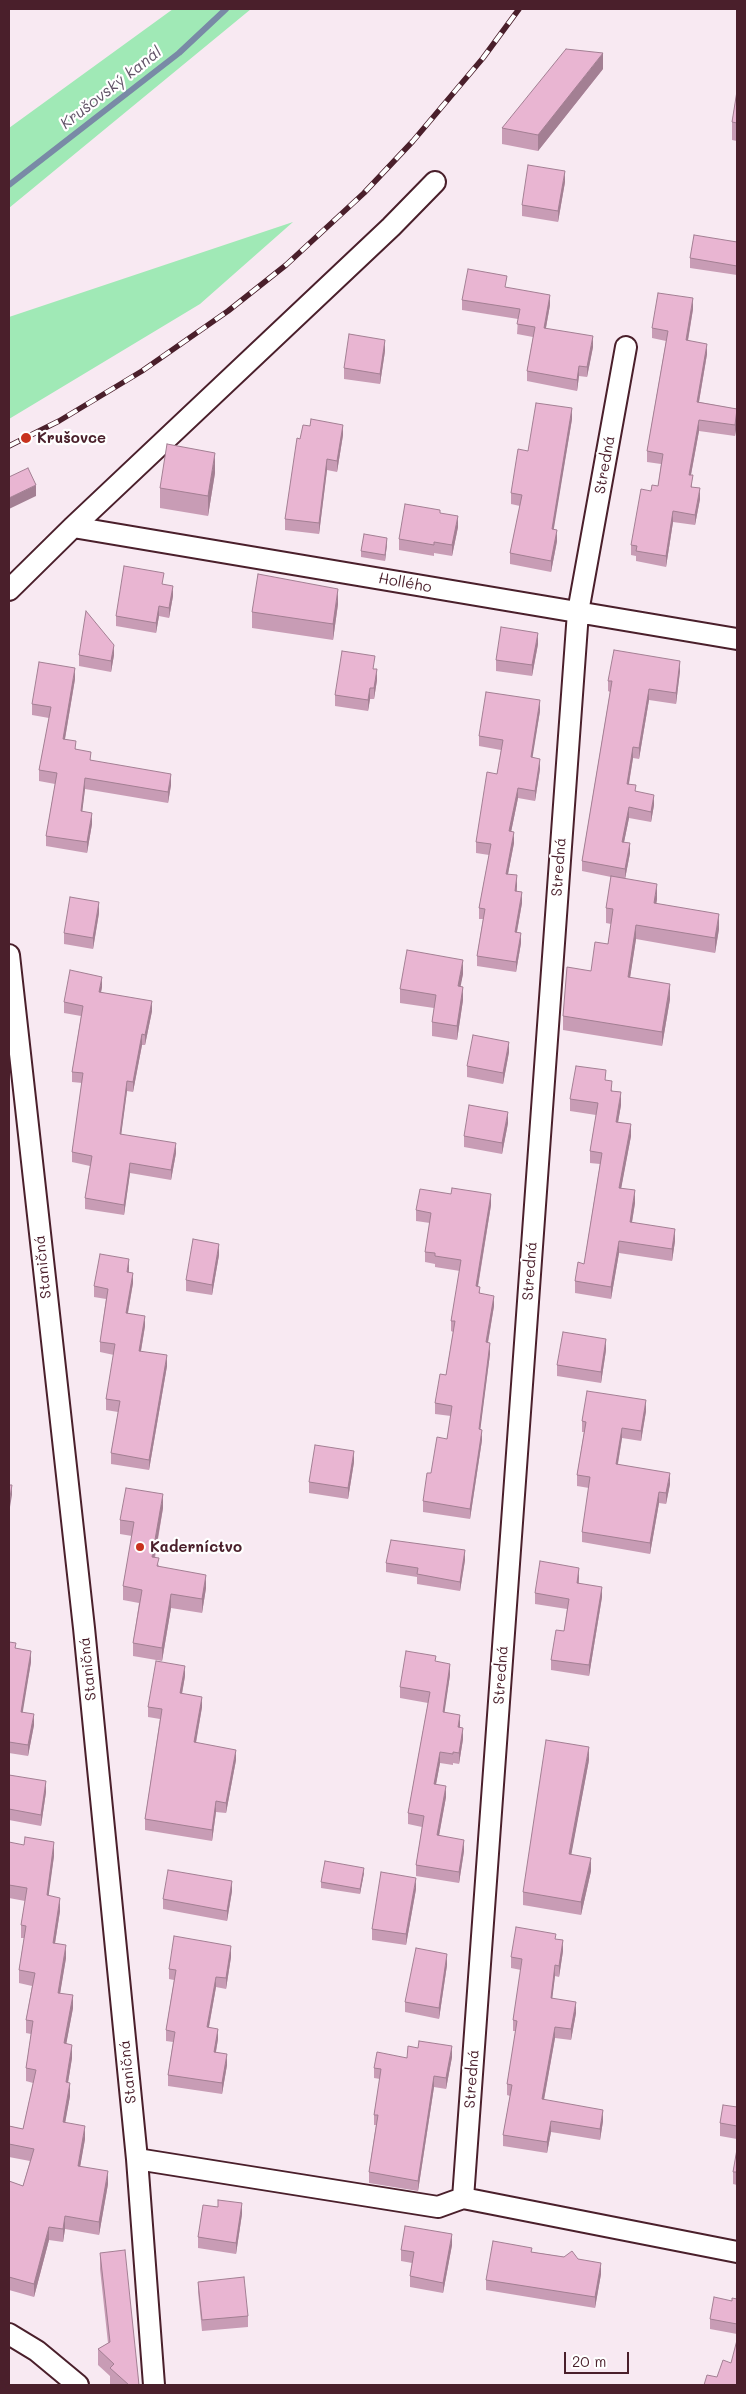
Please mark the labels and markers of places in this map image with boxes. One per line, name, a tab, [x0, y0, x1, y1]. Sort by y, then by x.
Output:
place label: Krušovce	[37, 429, 106, 447]
marker: Krušovce	[19, 431, 33, 445]
place label: Kaderníctvo	[150, 1538, 242, 1556]
marker: Kaderníctvo	[134, 1541, 146, 1553]

